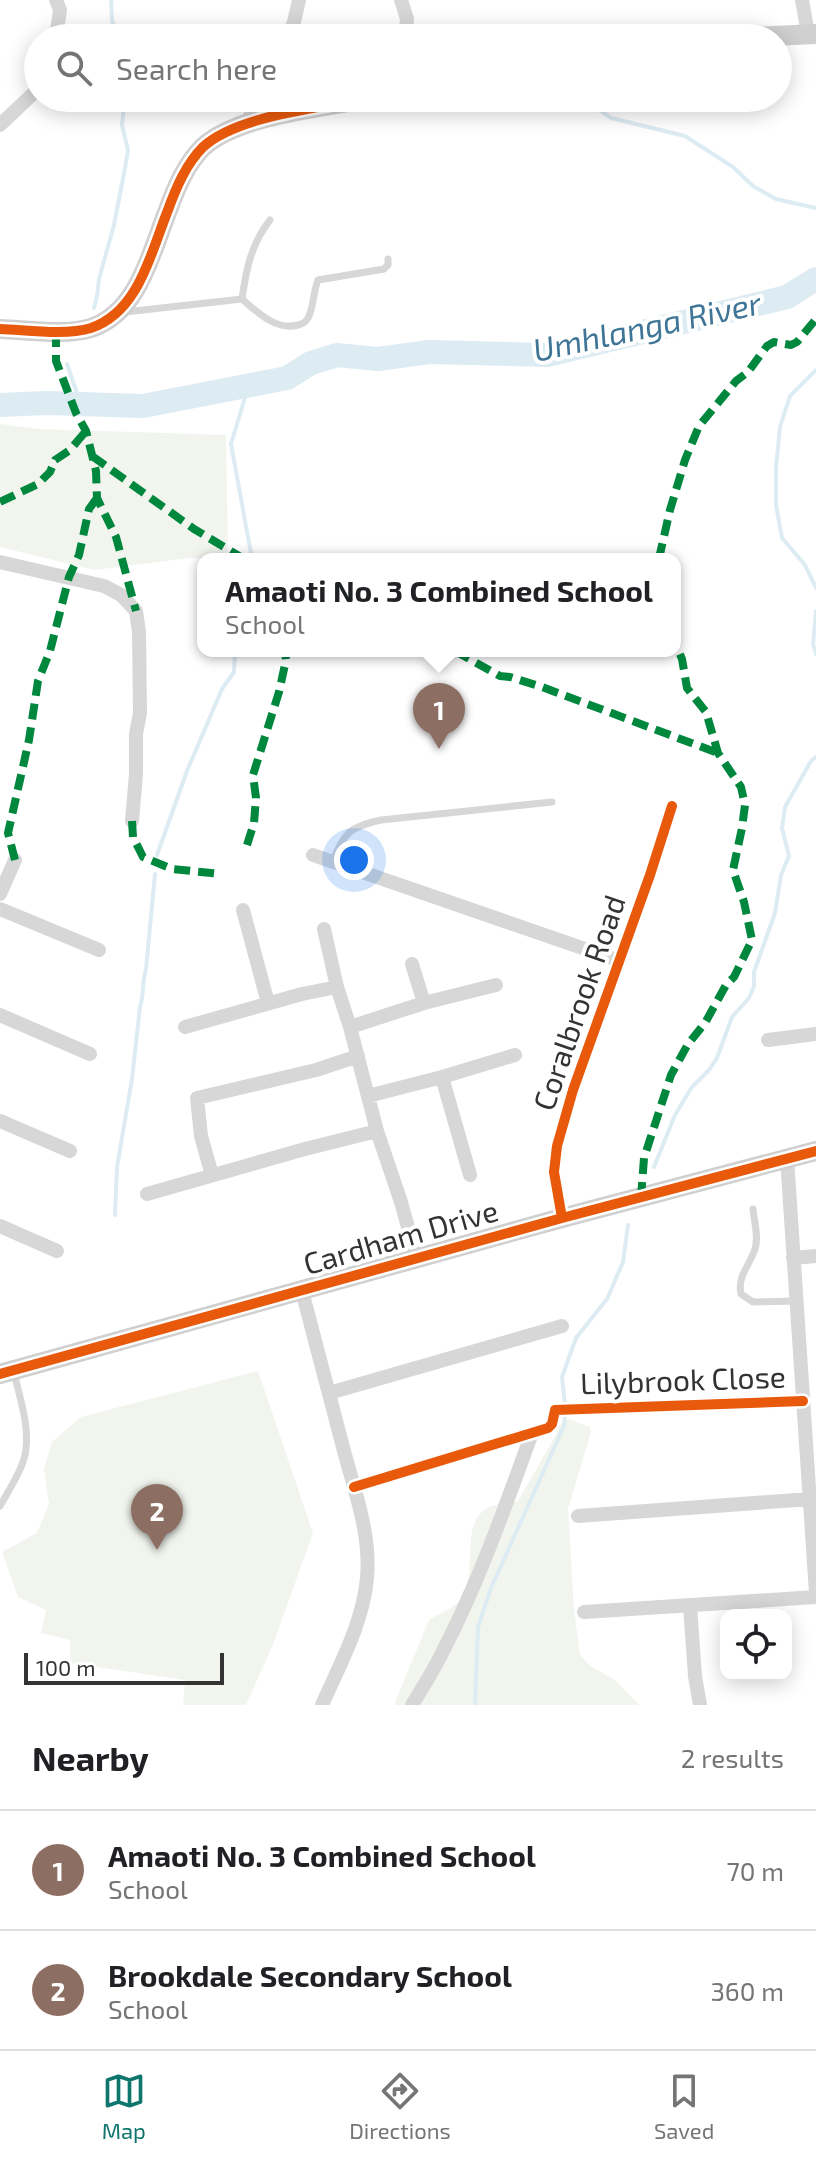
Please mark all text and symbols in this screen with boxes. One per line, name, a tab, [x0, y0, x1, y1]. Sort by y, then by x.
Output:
search box	[24, 24, 792, 112]
icon: search	[52, 46, 96, 90]
text: Search here	[116, 50, 277, 86]
water label: Umhlanga River	[529, 282, 766, 369]
popup	[197, 553, 681, 657]
text: Amaoti No. 3 Combined School	[225, 572, 653, 608]
text: School	[225, 608, 305, 639]
pin: 1	[413, 683, 465, 749]
your location	[334, 840, 374, 880]
street label: Coralbrook Road	[524, 890, 632, 1115]
street label: Cardham Drive	[299, 1191, 502, 1281]
street label: Lilybrook Close	[579, 1357, 786, 1401]
pin: 2	[131, 1484, 183, 1550]
map controls	[720, 1609, 792, 1681]
button: locate	[720, 1609, 792, 1681]
scale bar	[24, 1649, 224, 1685]
text: 100 m	[36, 1654, 95, 1680]
text: Nearby	[32, 1737, 149, 1778]
text: 2 results	[681, 1742, 784, 1773]
text: Amaoti No. 3 Combined School	[108, 1837, 536, 1873]
text: 1	[52, 1855, 64, 1886]
text: 70 m	[726, 1855, 784, 1886]
text: School	[108, 1873, 188, 1904]
text: Brookdale Secondary School	[108, 1957, 512, 1993]
text: 2	[50, 1975, 66, 2006]
text: 360 m	[710, 1975, 784, 2006]
text: School	[108, 1993, 188, 2024]
tab: Map	[102, 2069, 146, 2143]
tab: Directions	[349, 2069, 451, 2143]
tab: Saved	[654, 2069, 714, 2143]

